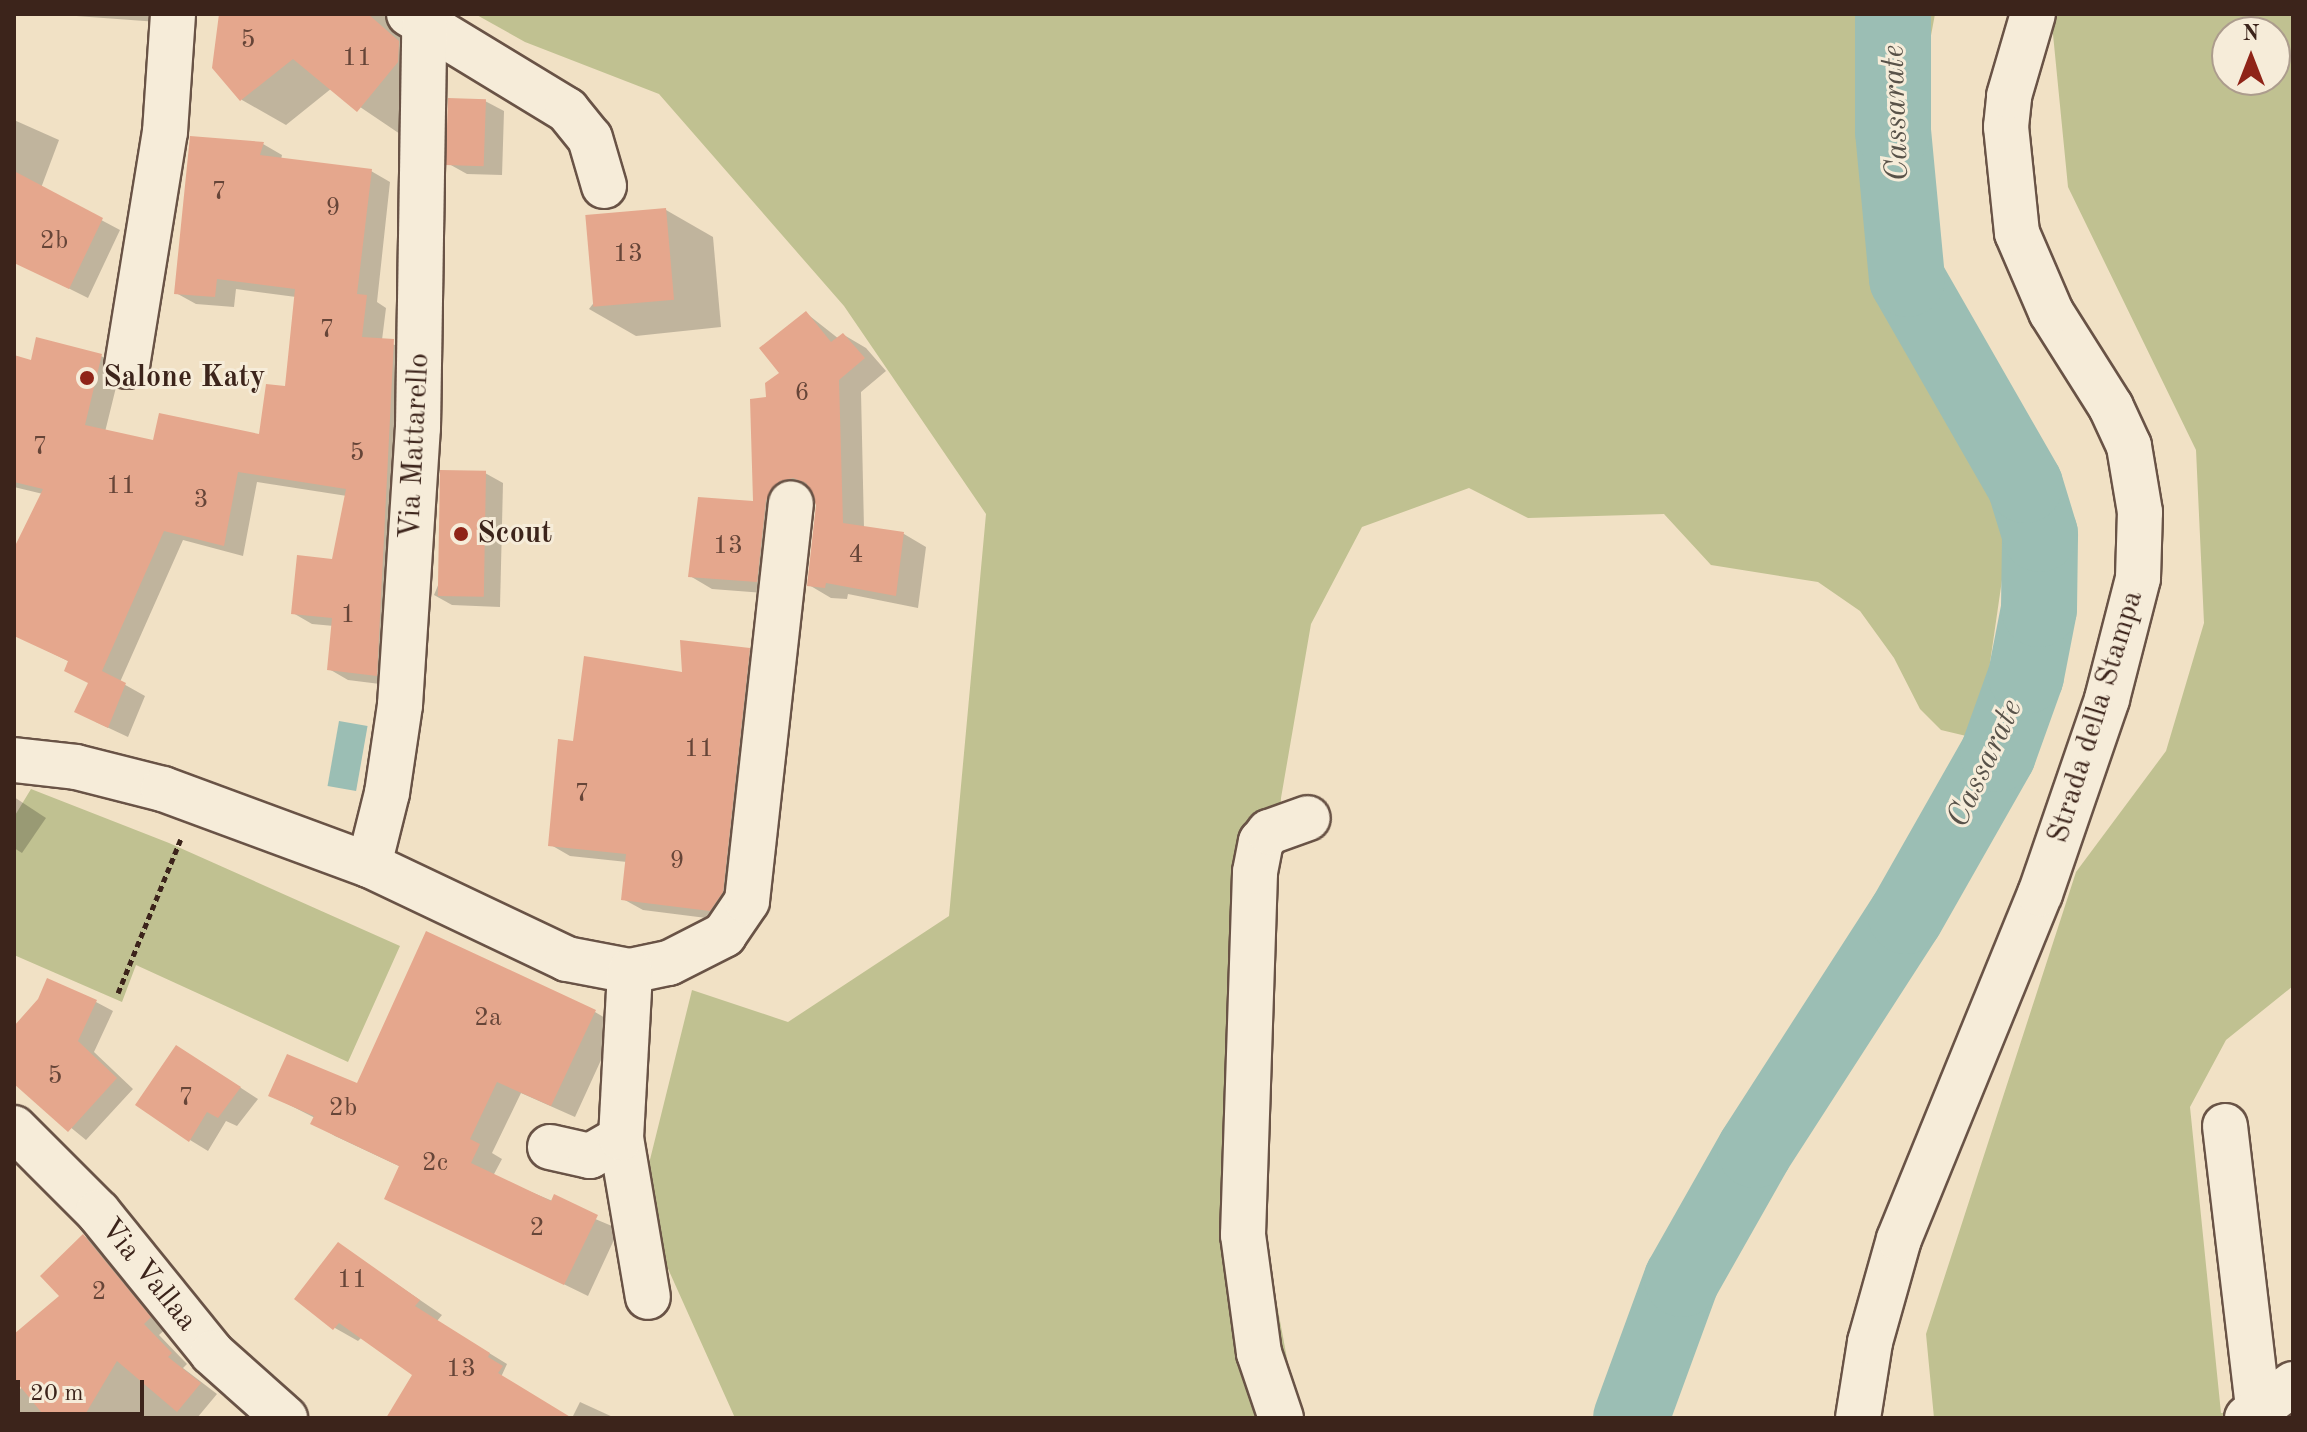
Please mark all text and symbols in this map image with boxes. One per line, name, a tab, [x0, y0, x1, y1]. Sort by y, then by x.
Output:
north arrow	[2211, 16, 2291, 96]
text: N	[2243, 23, 2259, 45]
house number: 5	[240, 25, 256, 57]
house number: 11	[342, 43, 372, 75]
water label: Cassarate	[1875, 44, 1919, 182]
house number: 7	[211, 177, 227, 209]
house number: 9	[325, 193, 341, 225]
house number: 2b	[40, 226, 68, 258]
house number: 13	[613, 239, 643, 271]
house number: 7	[319, 315, 335, 347]
street label: Via Mattarello	[392, 352, 438, 540]
place label: Salone Katy	[103, 360, 265, 396]
marker: Salone Katy	[78, 369, 96, 387]
house number: 6	[794, 378, 810, 410]
house number: 7	[32, 432, 48, 464]
house number: 5	[349, 438, 365, 470]
house number: 11	[106, 471, 136, 503]
house number: 3	[193, 485, 209, 517]
place label: Scout	[477, 516, 552, 552]
marker: Scout	[452, 525, 470, 543]
house number: 13	[713, 531, 743, 563]
house number: 4	[848, 540, 864, 572]
street label: Strada della Stampa	[2040, 586, 2152, 848]
house number: 1	[340, 600, 356, 632]
water label: Cassarate	[1940, 694, 2032, 834]
house number: 11	[684, 734, 714, 766]
house number: 7	[574, 779, 590, 811]
house number: 9	[669, 846, 685, 878]
house number: 2a	[474, 1003, 502, 1035]
house number: 5	[47, 1061, 63, 1093]
house number: 7	[178, 1083, 194, 1115]
house number: 2b	[329, 1093, 357, 1125]
house number: 2c	[422, 1148, 448, 1180]
street label: Via Vallaa	[92, 1211, 204, 1339]
house number: 2	[529, 1213, 545, 1245]
house number: 11	[337, 1265, 367, 1297]
house number: 2	[91, 1277, 107, 1309]
house number: 13	[446, 1354, 476, 1386]
scale bar	[20, 1364, 148, 1414]
text: 20 m	[30, 1382, 84, 1406]

